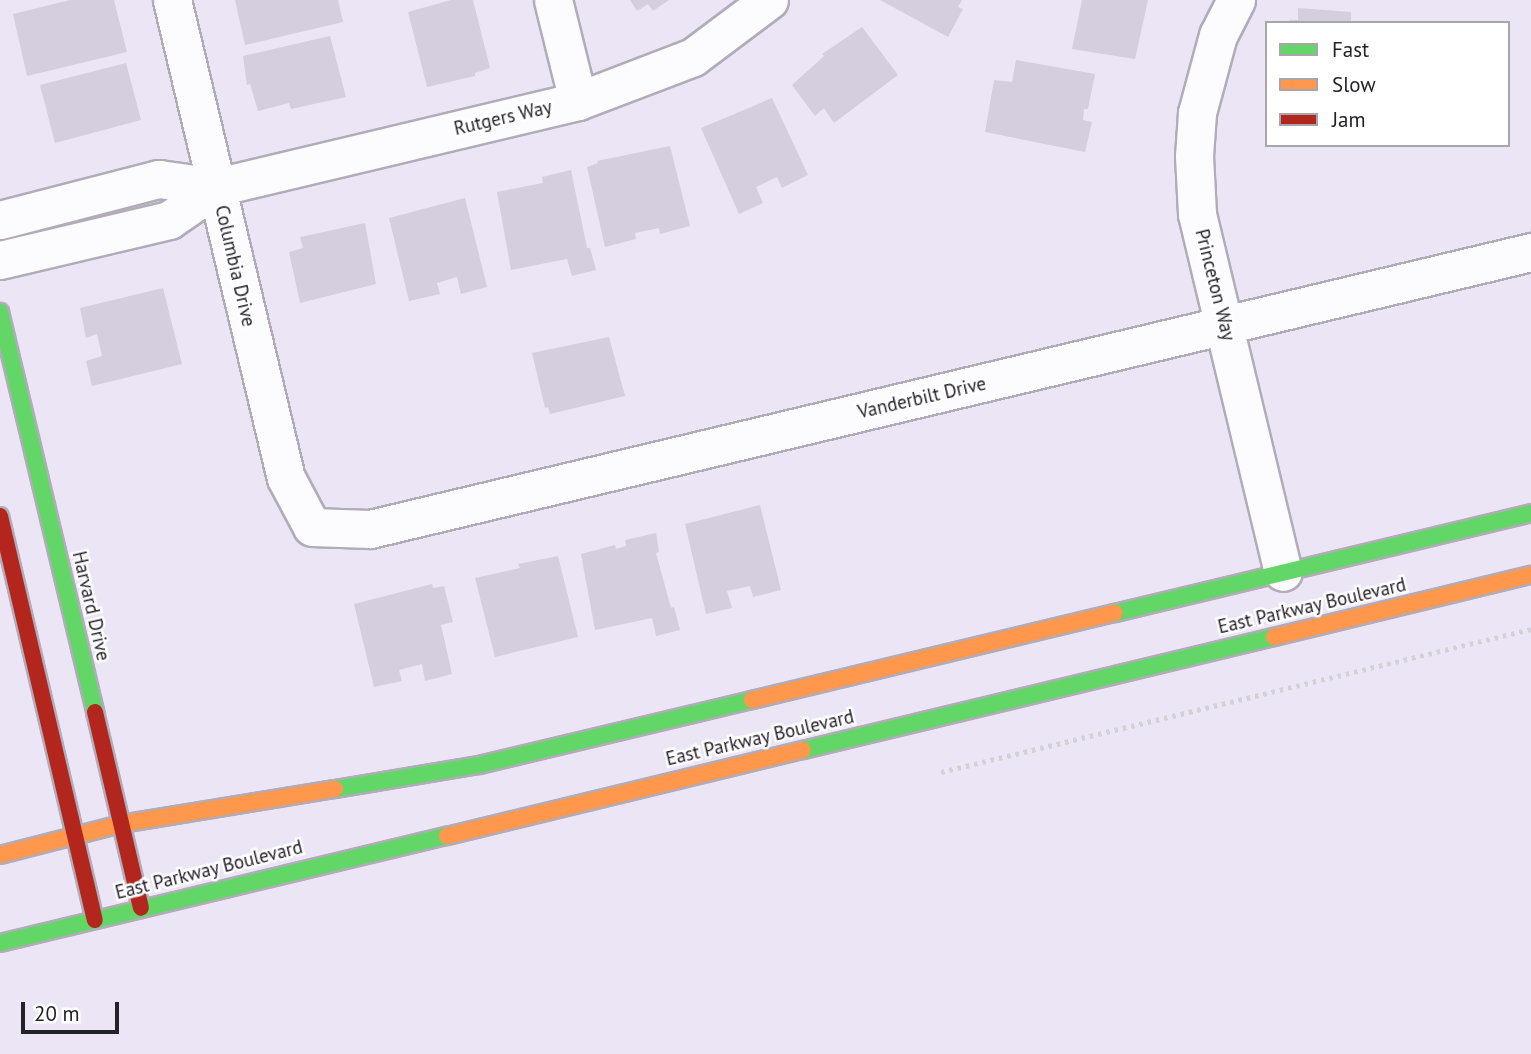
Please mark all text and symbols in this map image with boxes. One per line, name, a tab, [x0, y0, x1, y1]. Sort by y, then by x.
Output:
legend	[1265, 21, 1510, 147]
text: Fast	[1332, 36, 1369, 63]
text: Slow	[1332, 71, 1376, 98]
street label: Rutgers Way	[452, 96, 554, 140]
text: Jam	[1332, 106, 1366, 133]
street label: Columbia Drive	[210, 203, 260, 329]
street label: Princeton Way	[1190, 227, 1240, 343]
street label: Vanderbilt Drive	[856, 372, 988, 424]
street label: Harvard Drive	[67, 549, 115, 663]
street label: East Parkway Boulevard	[1215, 573, 1409, 639]
street label: East Parkway Boulevard	[663, 705, 857, 771]
street label: East Parkway Boulevard	[113, 836, 305, 904]
scale bar	[24, 988, 122, 1032]
text: 20 m	[34, 1000, 80, 1027]

